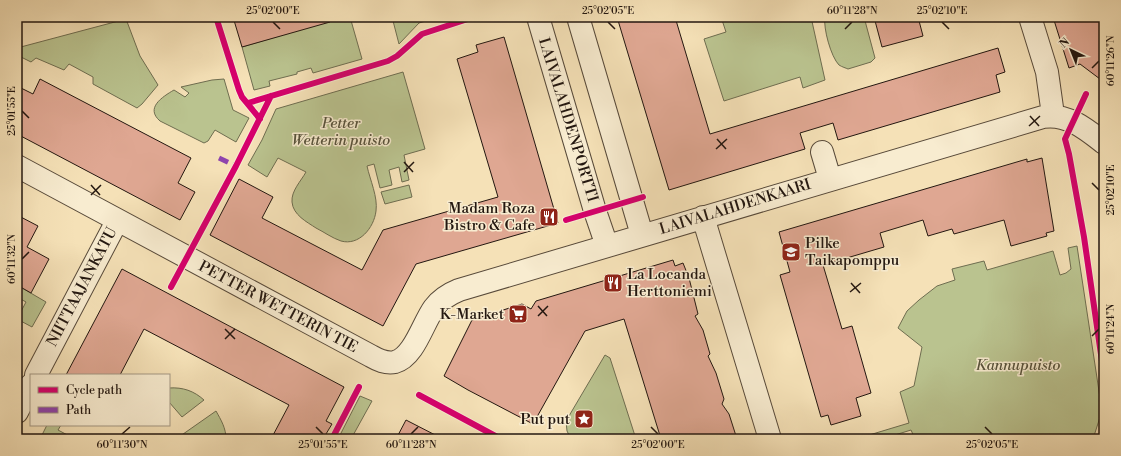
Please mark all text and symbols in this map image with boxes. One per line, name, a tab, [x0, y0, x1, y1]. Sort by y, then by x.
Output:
text: 25°02'00"E	[246, 5, 300, 17]
text: 25°02'05"E	[582, 5, 634, 17]
text: 60°11'28"N	[827, 5, 878, 17]
text: 25°02'10"E	[917, 5, 967, 17]
north arrow	[1051, 30, 1091, 70]
street label: LAIVALAHDENPORTTI	[534, 35, 602, 205]
text: N	[1057, 35, 1073, 52]
text: 60°11'26"N	[1105, 35, 1117, 86]
text: 25°01'55"E	[6, 86, 18, 136]
park label: Petter Wetterin puisto	[292, 114, 390, 150]
text: 25°02'10"E	[1105, 165, 1117, 215]
street label: LAIVALAHDENKAARI	[657, 175, 813, 239]
place label: Madam Roza Bistro & Cafe	[443, 199, 535, 235]
restaurant icon: Madam Roza Bistro & Cafe	[538, 206, 560, 228]
street label: NIITTAAJANKATU	[43, 224, 121, 350]
text: 60°11'32"N	[6, 233, 18, 284]
place label: Pilke Taikapomppu	[805, 234, 900, 270]
school or university icon: Pilke Taikapomppu	[780, 241, 802, 263]
street label: PETTER WETTERIN TIE	[195, 257, 361, 357]
place label: La Locanda Herttoniemi	[627, 265, 712, 301]
restaurant icon: La Locanda Herttoniemi	[602, 272, 624, 294]
supermarket icon: K-Market	[507, 303, 529, 325]
text: 60°11'24"N	[1105, 303, 1117, 354]
place label: K-Market	[440, 305, 505, 324]
park label: Kannupuisto	[976, 356, 1061, 375]
legend	[30, 374, 170, 426]
text: Cycle path	[66, 383, 122, 398]
text: Path	[66, 403, 91, 418]
place icon: Put put	[573, 408, 595, 430]
place label: Put put	[520, 410, 571, 429]
text: 60°11'30"N	[96, 439, 148, 451]
text: 25°01'55"E	[298, 439, 348, 451]
text: 60°11'28"N	[386, 439, 437, 451]
text: 25°02'00"E	[631, 439, 685, 451]
text: 25°02'05"E	[966, 439, 1018, 451]

